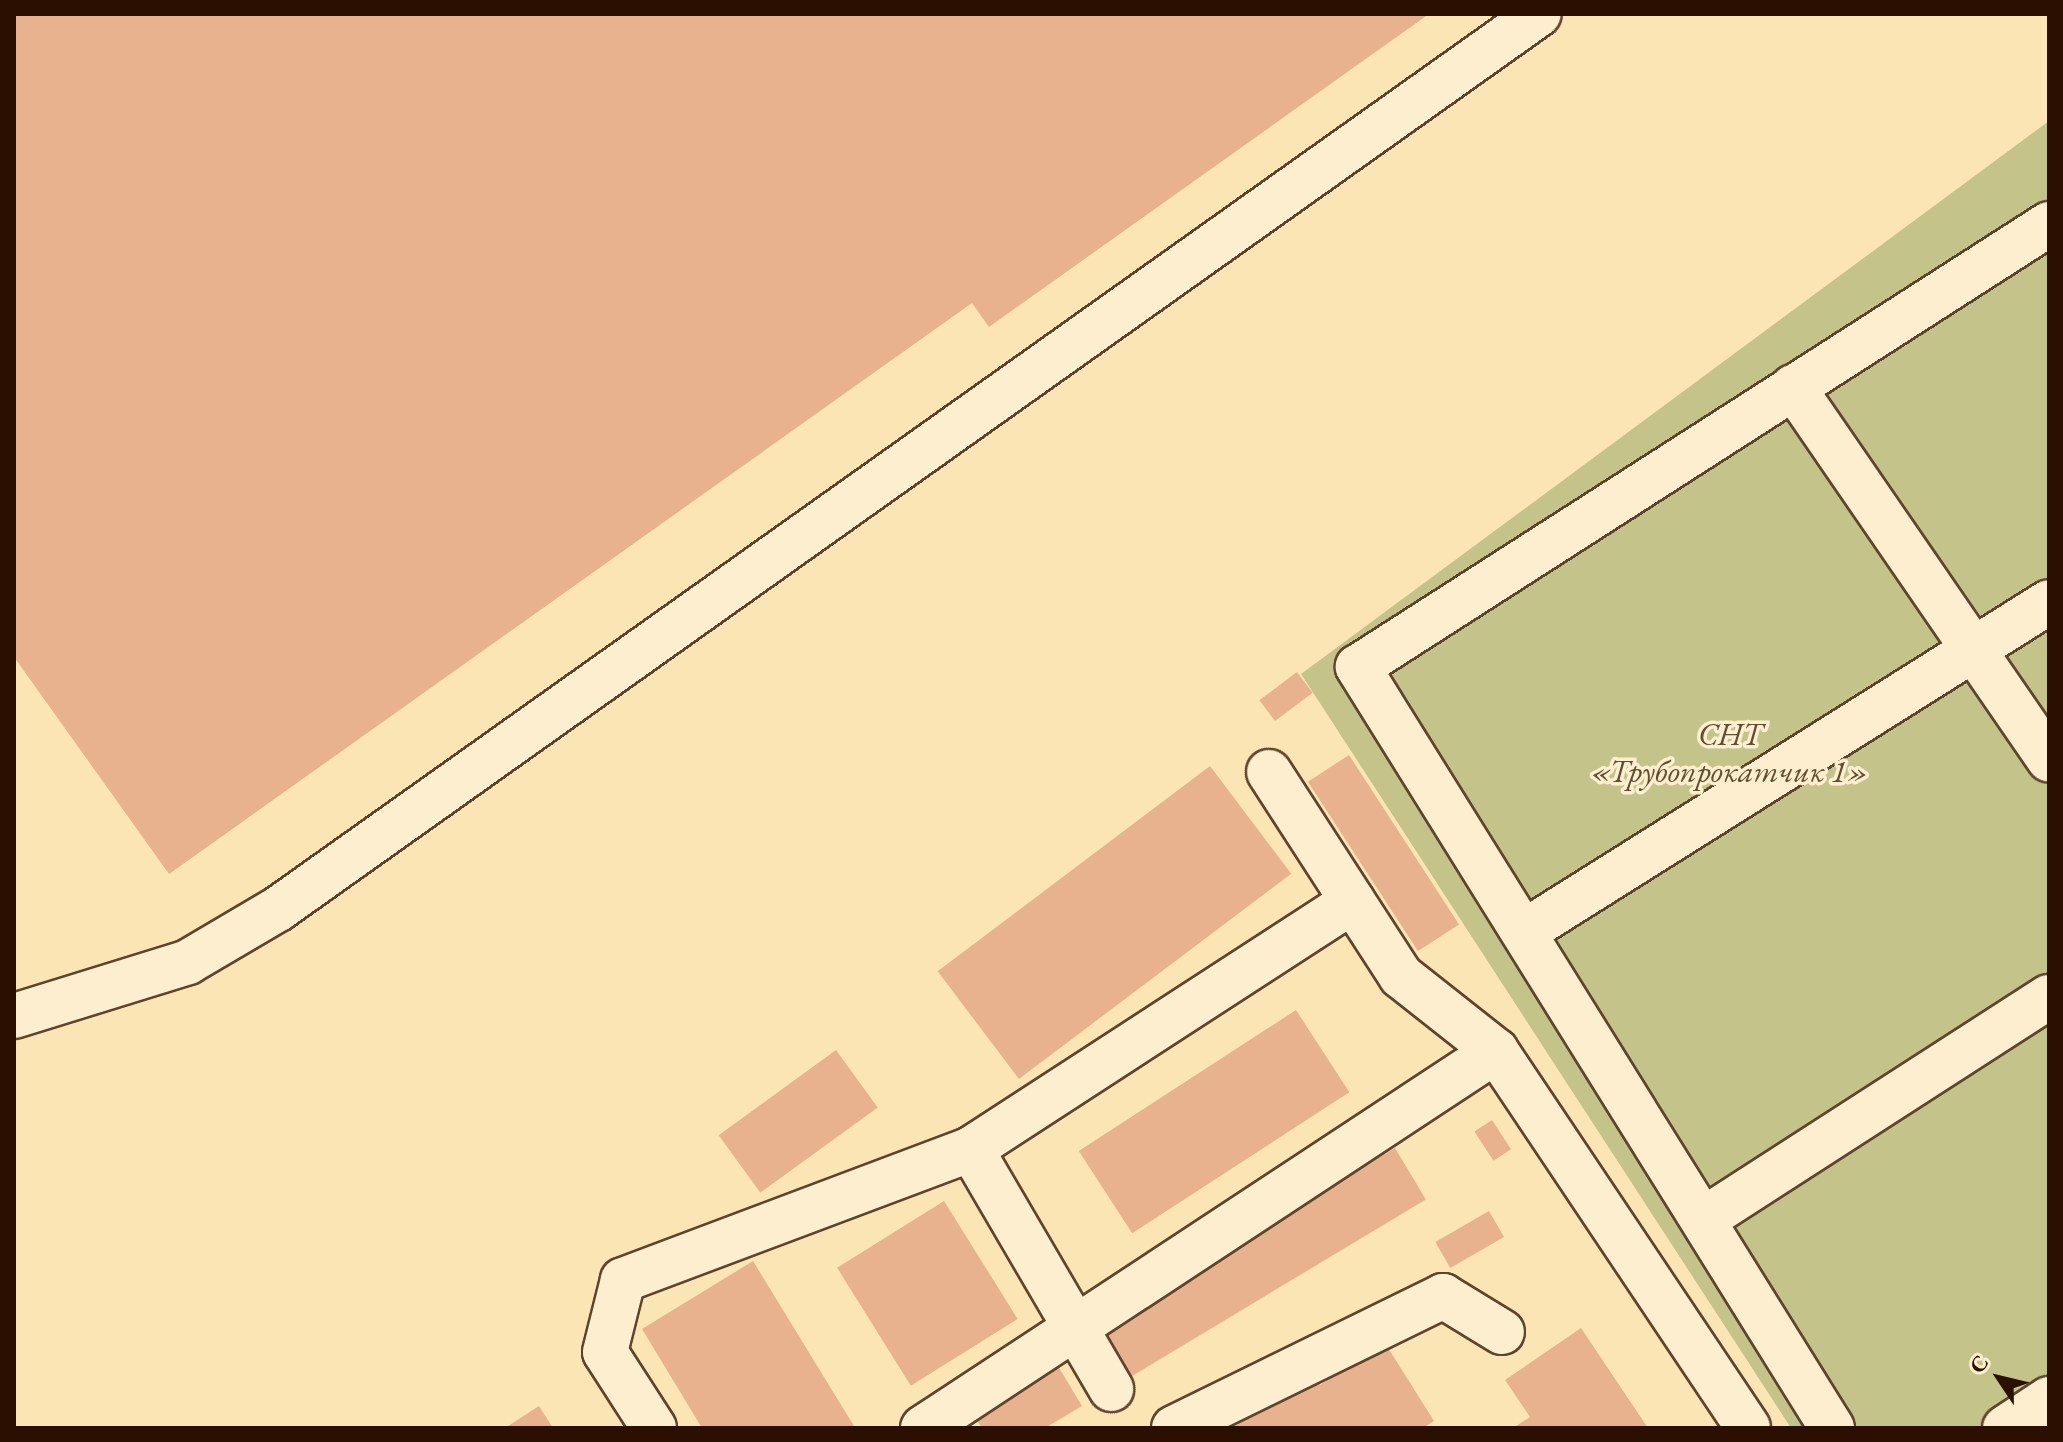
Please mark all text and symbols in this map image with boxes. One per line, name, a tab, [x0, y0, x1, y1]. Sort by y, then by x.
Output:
park label: СНТ «Трубопрокатчик 1»	[1591, 716, 1869, 791]
north arrow	[1959, 1338, 2039, 1418]
text: С	[1963, 1349, 1995, 1379]

